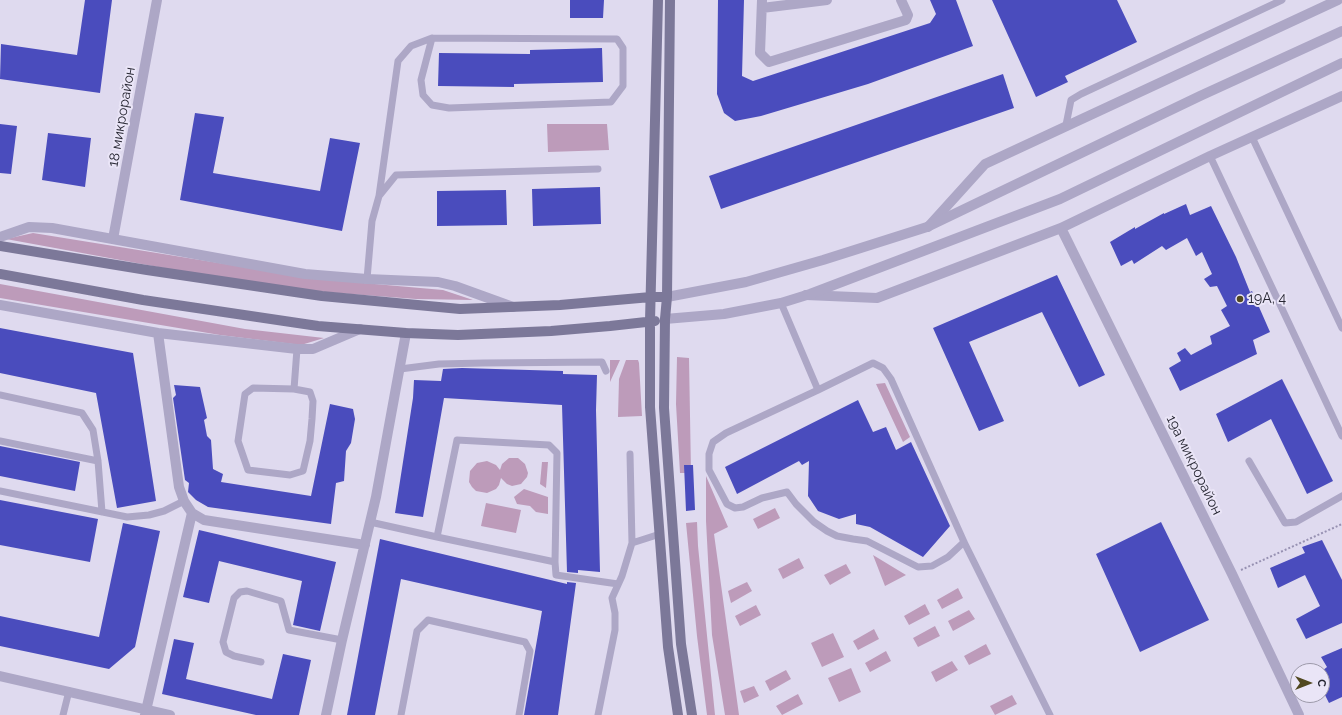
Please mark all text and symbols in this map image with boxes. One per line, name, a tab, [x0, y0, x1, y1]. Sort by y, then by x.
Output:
street label: 18 микрорайон	[105, 66, 139, 168]
place label: 19А, 4	[1248, 291, 1286, 307]
marker: 19А, 4	[1235, 294, 1245, 304]
street label: 19а микрорайон	[1163, 412, 1225, 518]
north arrow	[1290, 663, 1330, 703]
text: С	[1315, 679, 1328, 687]

